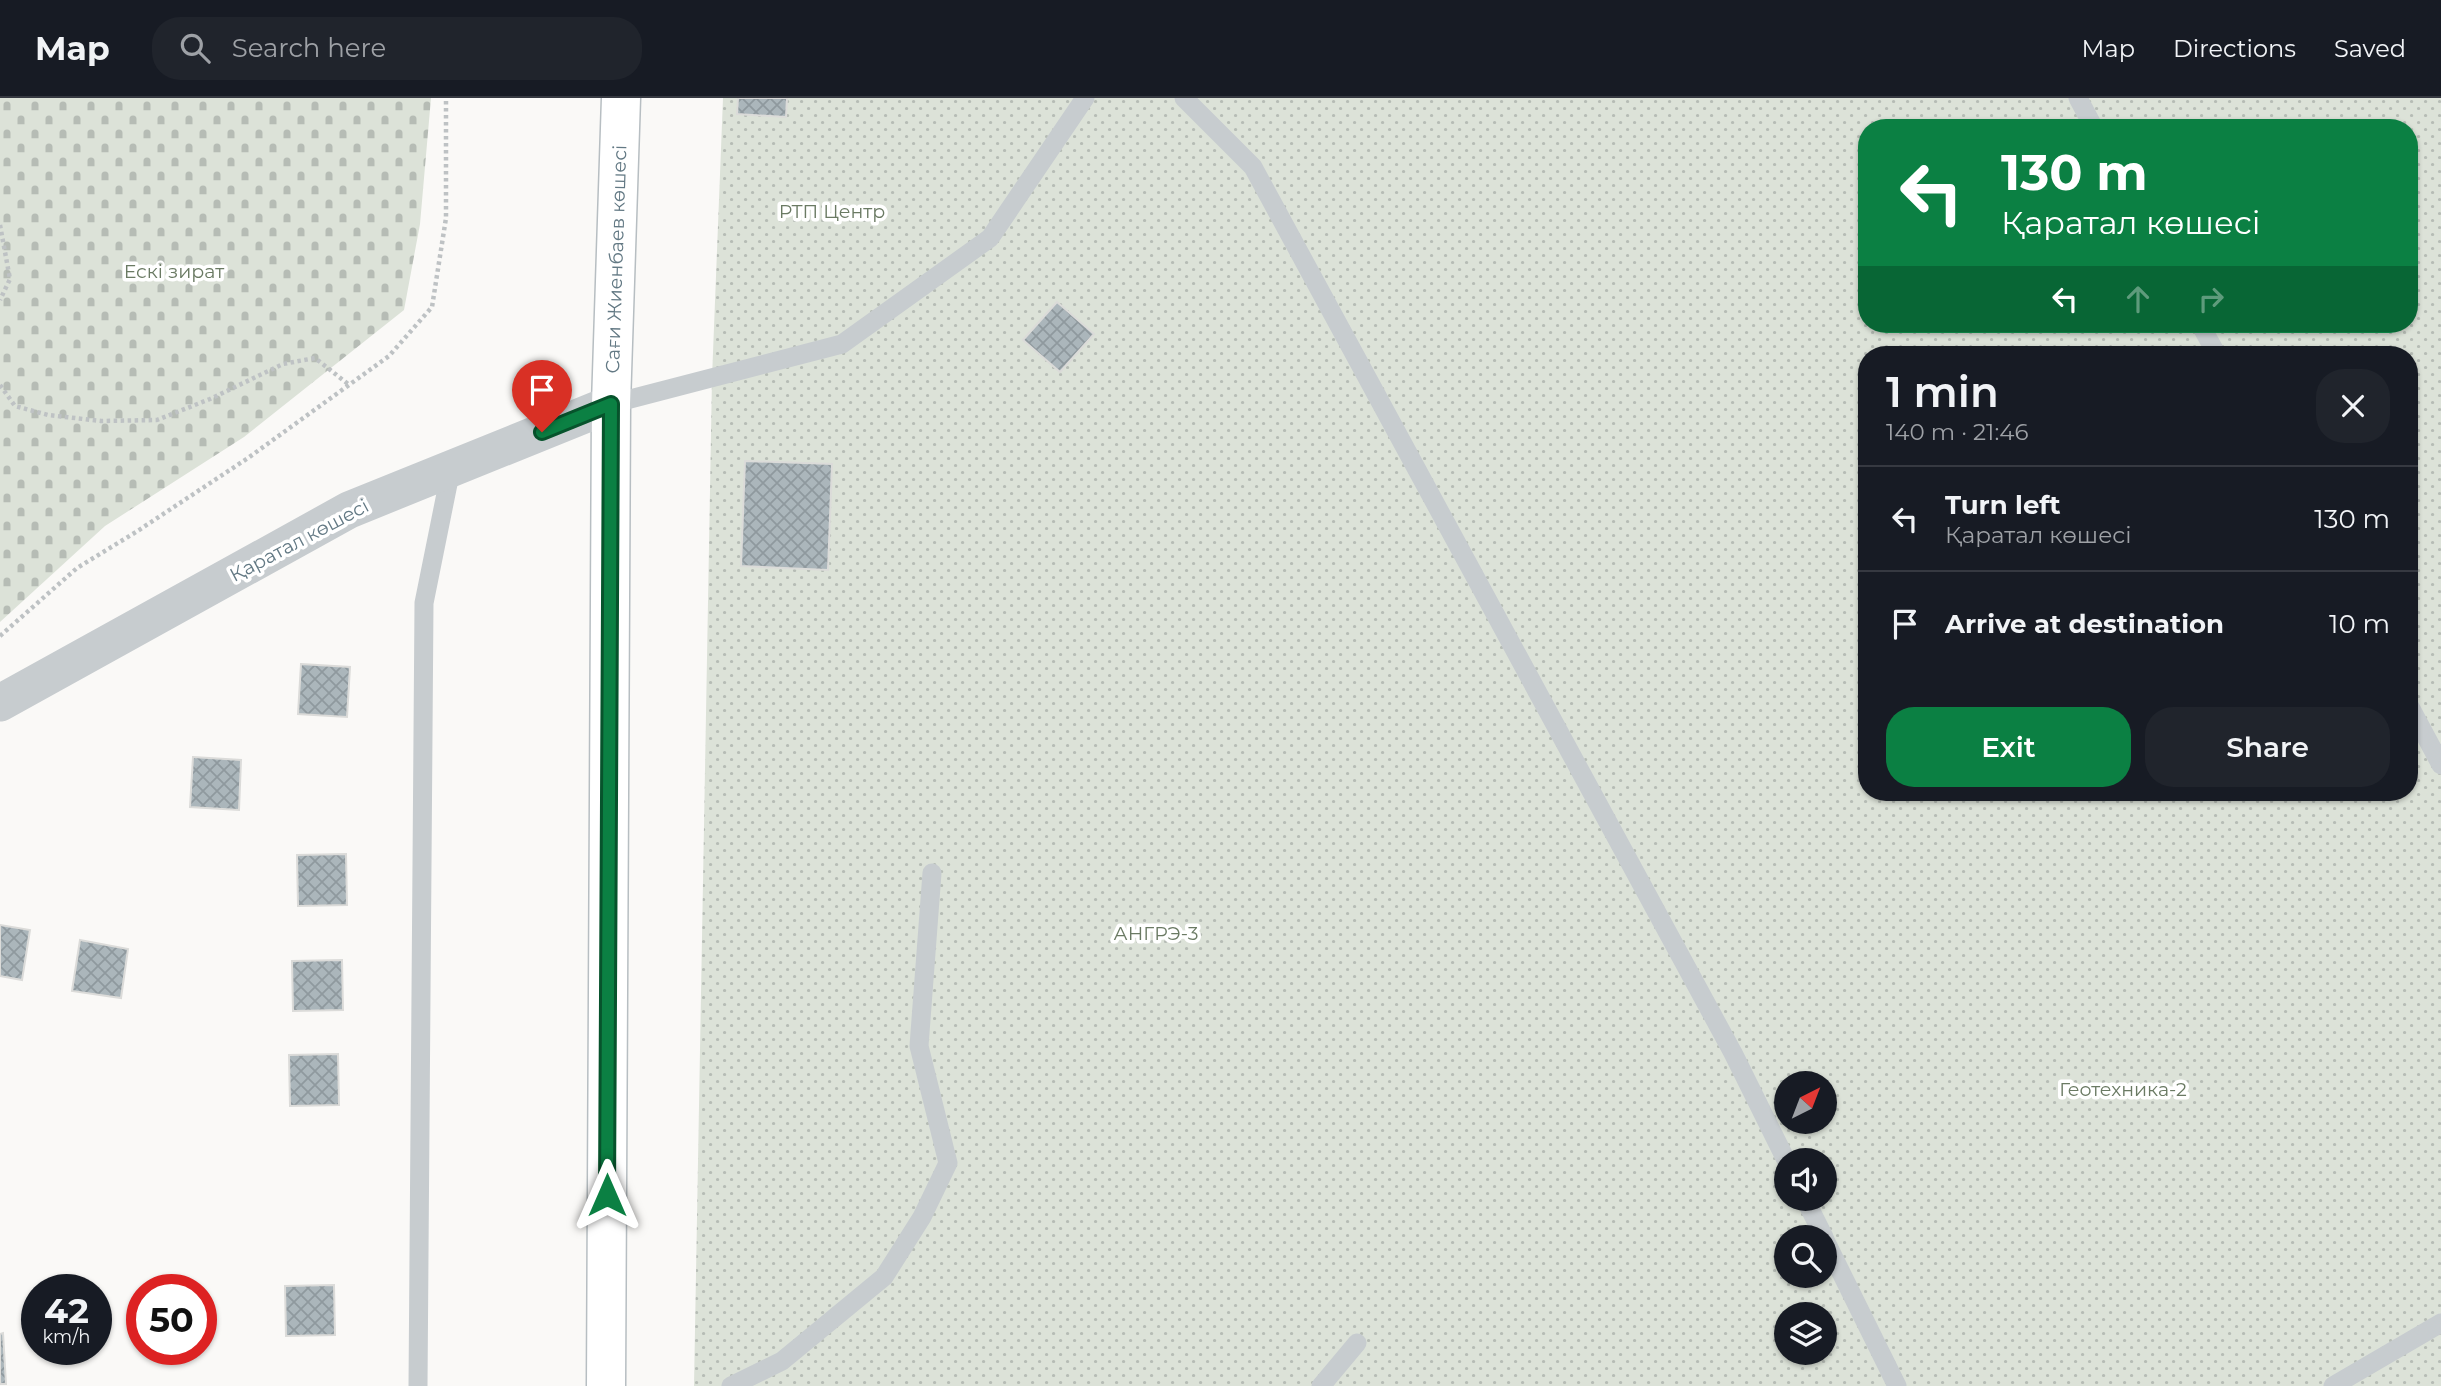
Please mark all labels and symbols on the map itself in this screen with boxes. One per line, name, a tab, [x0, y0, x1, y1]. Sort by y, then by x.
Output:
street label: Сағи Жиенбаев көшесі	[601, 144, 631, 374]
park label: РТП Центр	[779, 200, 885, 223]
park label: Ескі зират	[124, 260, 224, 283]
pin	[512, 360, 572, 432]
street label: Қаратал көшесі	[226, 494, 373, 587]
park label: АНГРЭ-3	[1114, 922, 1198, 945]
north arrow	[1774, 1071, 1838, 1134]
park label: Геотехника-2	[2059, 1078, 2187, 1101]
position arrow	[570, 1158, 644, 1232]
speed limit sign: 50	[126, 1274, 217, 1365]

